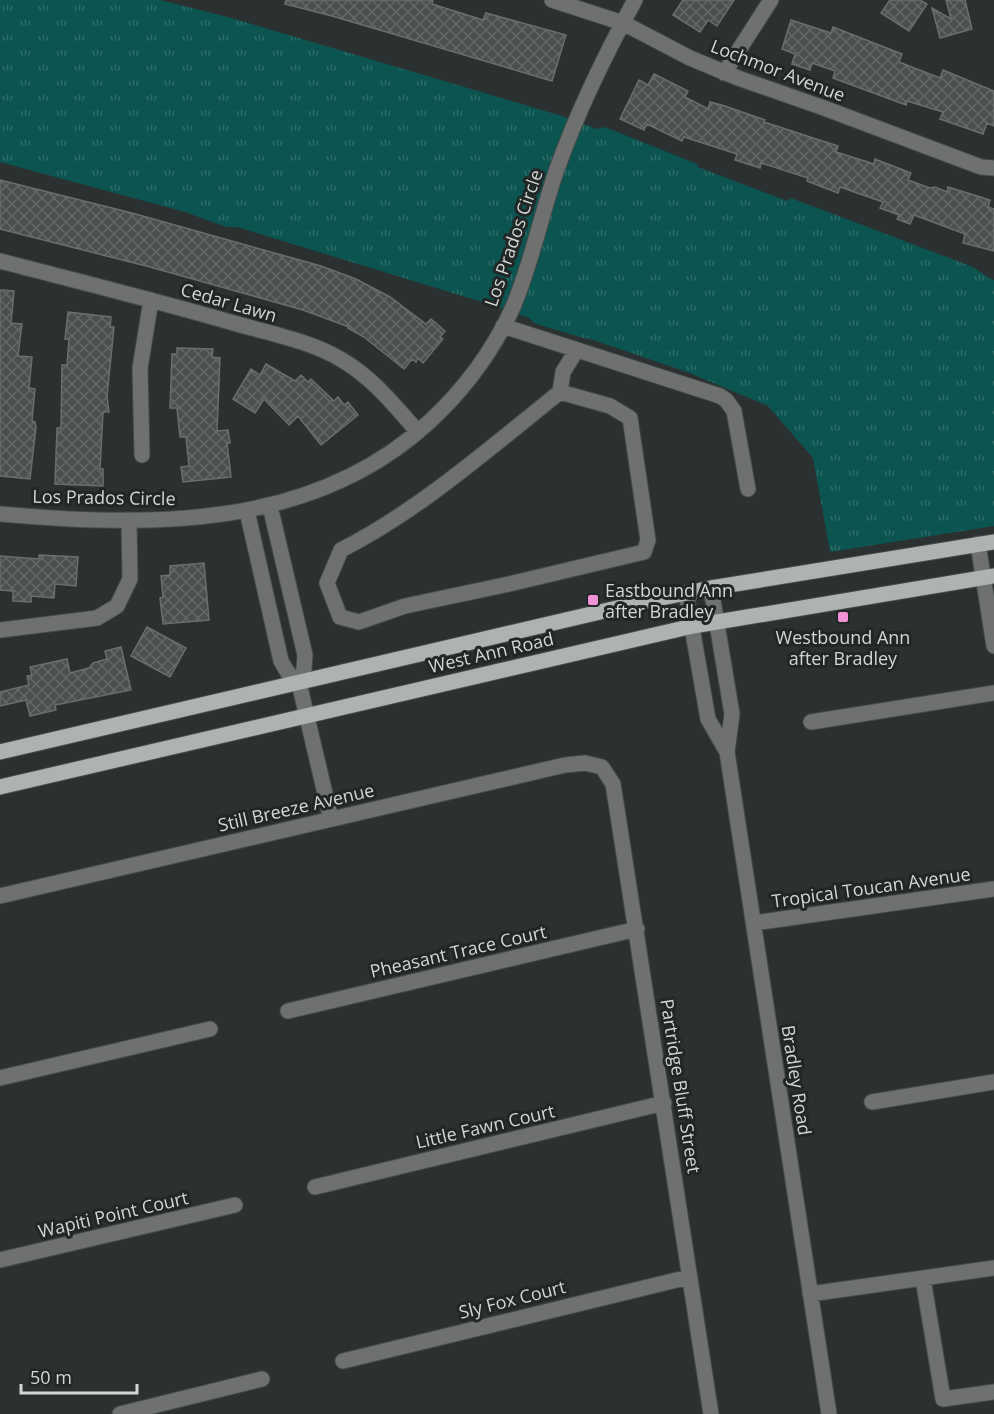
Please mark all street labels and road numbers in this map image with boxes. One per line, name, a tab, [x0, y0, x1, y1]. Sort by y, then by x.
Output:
street label: Lochmor Avenue	[707, 33, 849, 107]
street label: Los Prados Circle	[478, 166, 548, 310]
street label: Cedar Lawn	[178, 277, 280, 327]
street label: Los Prados Circle	[32, 484, 176, 510]
street label: West Ann Road	[426, 626, 556, 678]
street label: Still Breeze Avenue	[216, 777, 376, 837]
street label: Tropical Toucan Avenue	[770, 861, 972, 913]
street label: Pheasant Trace Court	[367, 919, 549, 983]
street label: Partridge Bluff Street	[655, 997, 707, 1175]
street label: Bradley Road	[776, 1023, 818, 1137]
street label: Little Fawn Court	[413, 1098, 557, 1154]
street label: Wapiti Point Court	[36, 1185, 190, 1243]
street label: Sly Fox Court	[456, 1274, 568, 1324]

